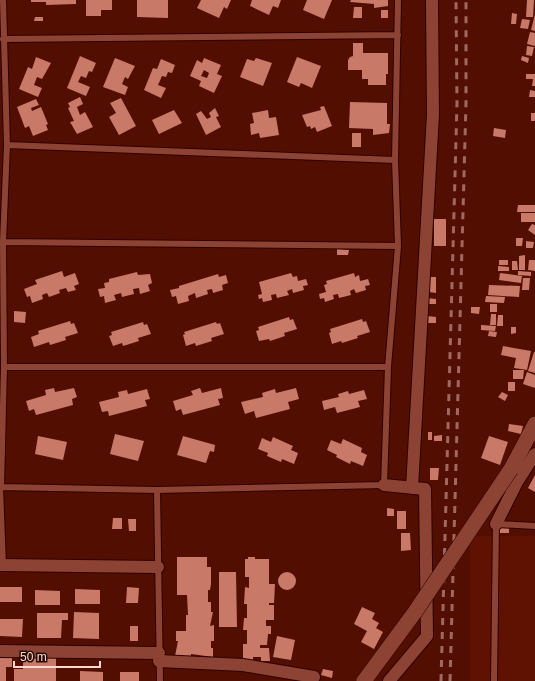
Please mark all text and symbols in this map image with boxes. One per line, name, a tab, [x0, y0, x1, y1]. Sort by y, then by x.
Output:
scale bar	[14, 643, 100, 669]
text: 50 m	[20, 650, 47, 664]

